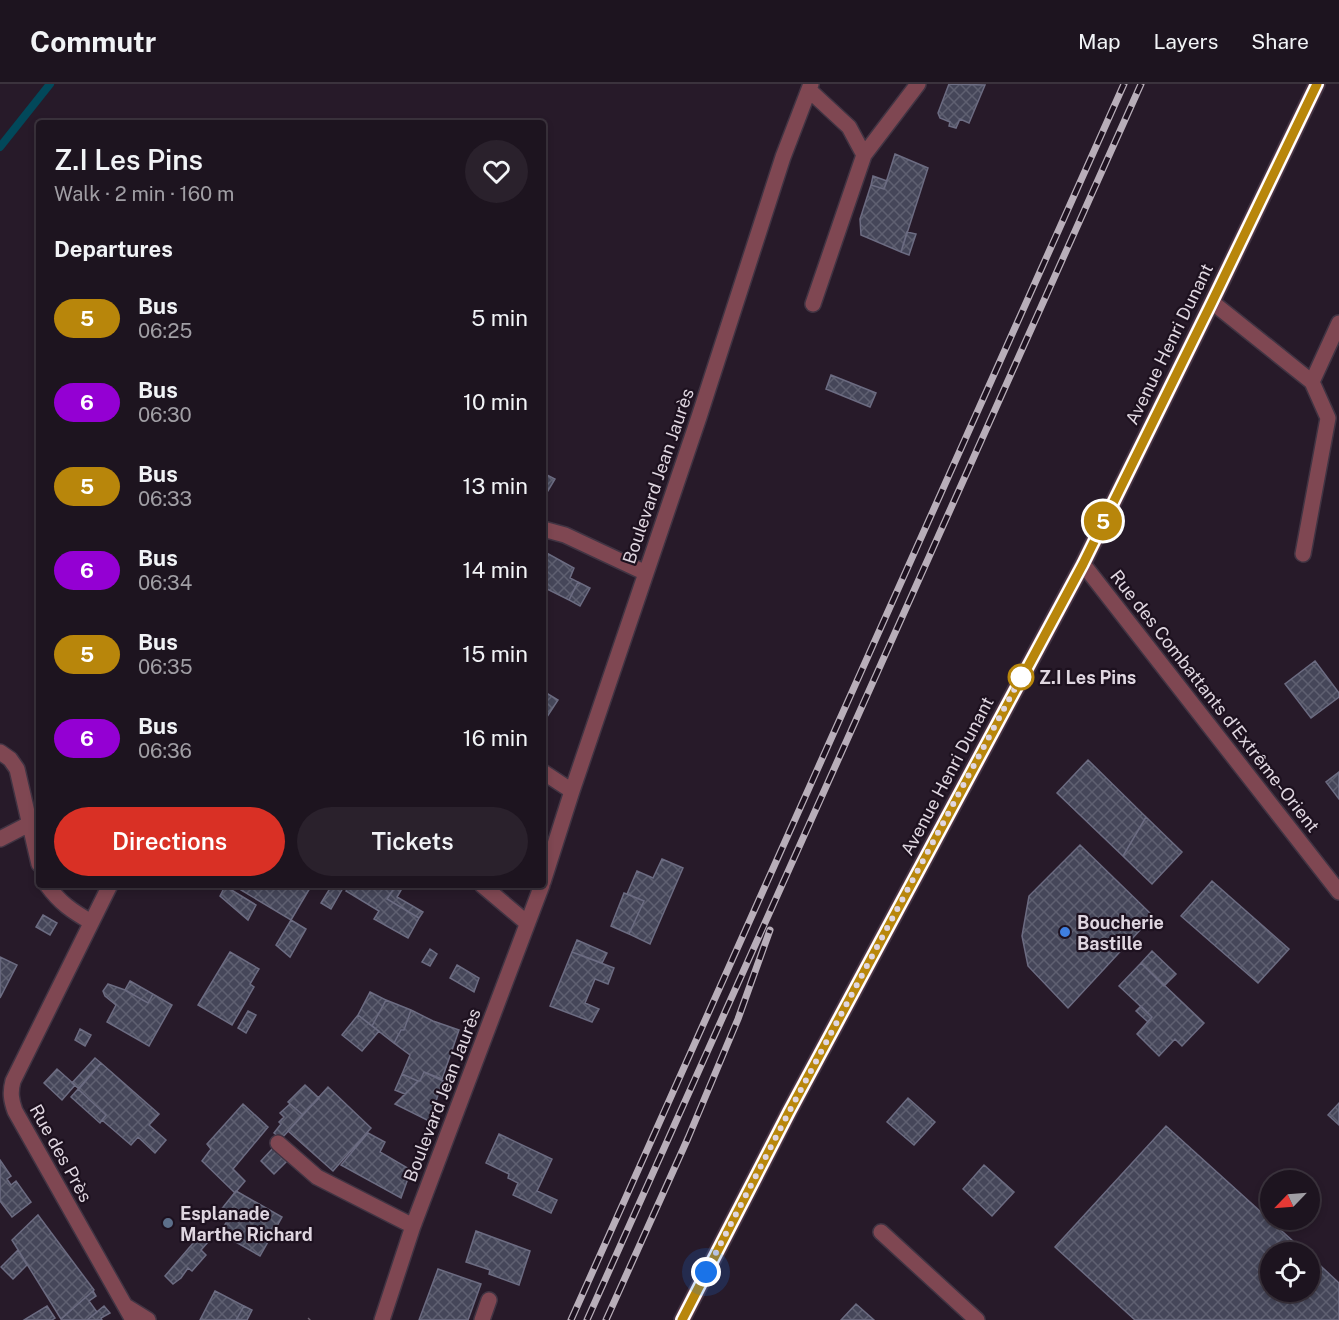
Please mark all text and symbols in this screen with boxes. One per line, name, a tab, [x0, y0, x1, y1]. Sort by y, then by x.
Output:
text: Commutr	[30, 25, 156, 58]
text: Map	[1078, 29, 1121, 54]
text: Layers	[1154, 29, 1218, 54]
text: Share	[1251, 29, 1309, 54]
button: heart	[465, 140, 528, 203]
text: Z.I Les Pins	[54, 143, 203, 176]
text: Walk · 2 min · 160 m	[54, 182, 234, 206]
text: Departures	[54, 236, 173, 262]
street label: Avenue Henri Dunant	[1121, 260, 1217, 428]
text: Bus	[138, 293, 178, 319]
text: 5 min	[471, 305, 528, 331]
text: 5	[80, 306, 94, 331]
text: 06:25	[138, 319, 192, 343]
text: Bus	[138, 377, 178, 403]
street label: Boulevard Jean Jaurès	[618, 386, 698, 566]
text: 10 min	[463, 389, 528, 415]
text: 6	[80, 390, 94, 415]
text: 06:30	[138, 403, 192, 427]
text: Bus	[138, 461, 178, 487]
text: 13 min	[463, 473, 528, 499]
text: 5	[80, 474, 94, 499]
text: 06:33	[138, 487, 192, 511]
line badge: 5	[1084, 502, 1122, 540]
text: 5	[1096, 509, 1110, 534]
text: Bus	[138, 545, 178, 571]
text: 14 min	[463, 557, 528, 583]
text: 6	[80, 558, 94, 583]
street label: Rue des Combattants d'Extrême-Orient	[1106, 566, 1324, 836]
text: 06:34	[138, 571, 192, 595]
text: Bus	[138, 629, 178, 655]
text: 15 min	[462, 641, 528, 667]
text: 5	[80, 642, 94, 667]
text: 06:35	[138, 655, 192, 679]
marker: Z.I Les Pins	[1008, 664, 1034, 690]
place label: Z.I Les Pins	[1039, 667, 1136, 688]
street label: Avenue Henri Dunant	[896, 693, 998, 859]
text: Bus	[138, 713, 178, 739]
text: 16 min	[463, 725, 528, 751]
text: 6	[80, 726, 94, 751]
text: 06:36	[138, 739, 192, 763]
button: Directions	[54, 807, 285, 876]
button: Tickets	[297, 807, 528, 876]
place label: Boucherie Bastille	[1077, 912, 1164, 954]
marker: Boucherie Bastille	[1058, 925, 1072, 939]
street label: Boulevard Jean Jaurès	[399, 1005, 485, 1185]
street label: Rue des Près	[25, 1100, 97, 1206]
north arrow	[1260, 1170, 1320, 1230]
map controls	[1260, 1170, 1320, 1302]
place label: Esplanade Marthe Richard	[180, 1203, 313, 1245]
marker: Esplanade Marthe Richard	[161, 1216, 175, 1230]
button: locate	[1260, 1242, 1320, 1302]
your location	[691, 1257, 721, 1287]

